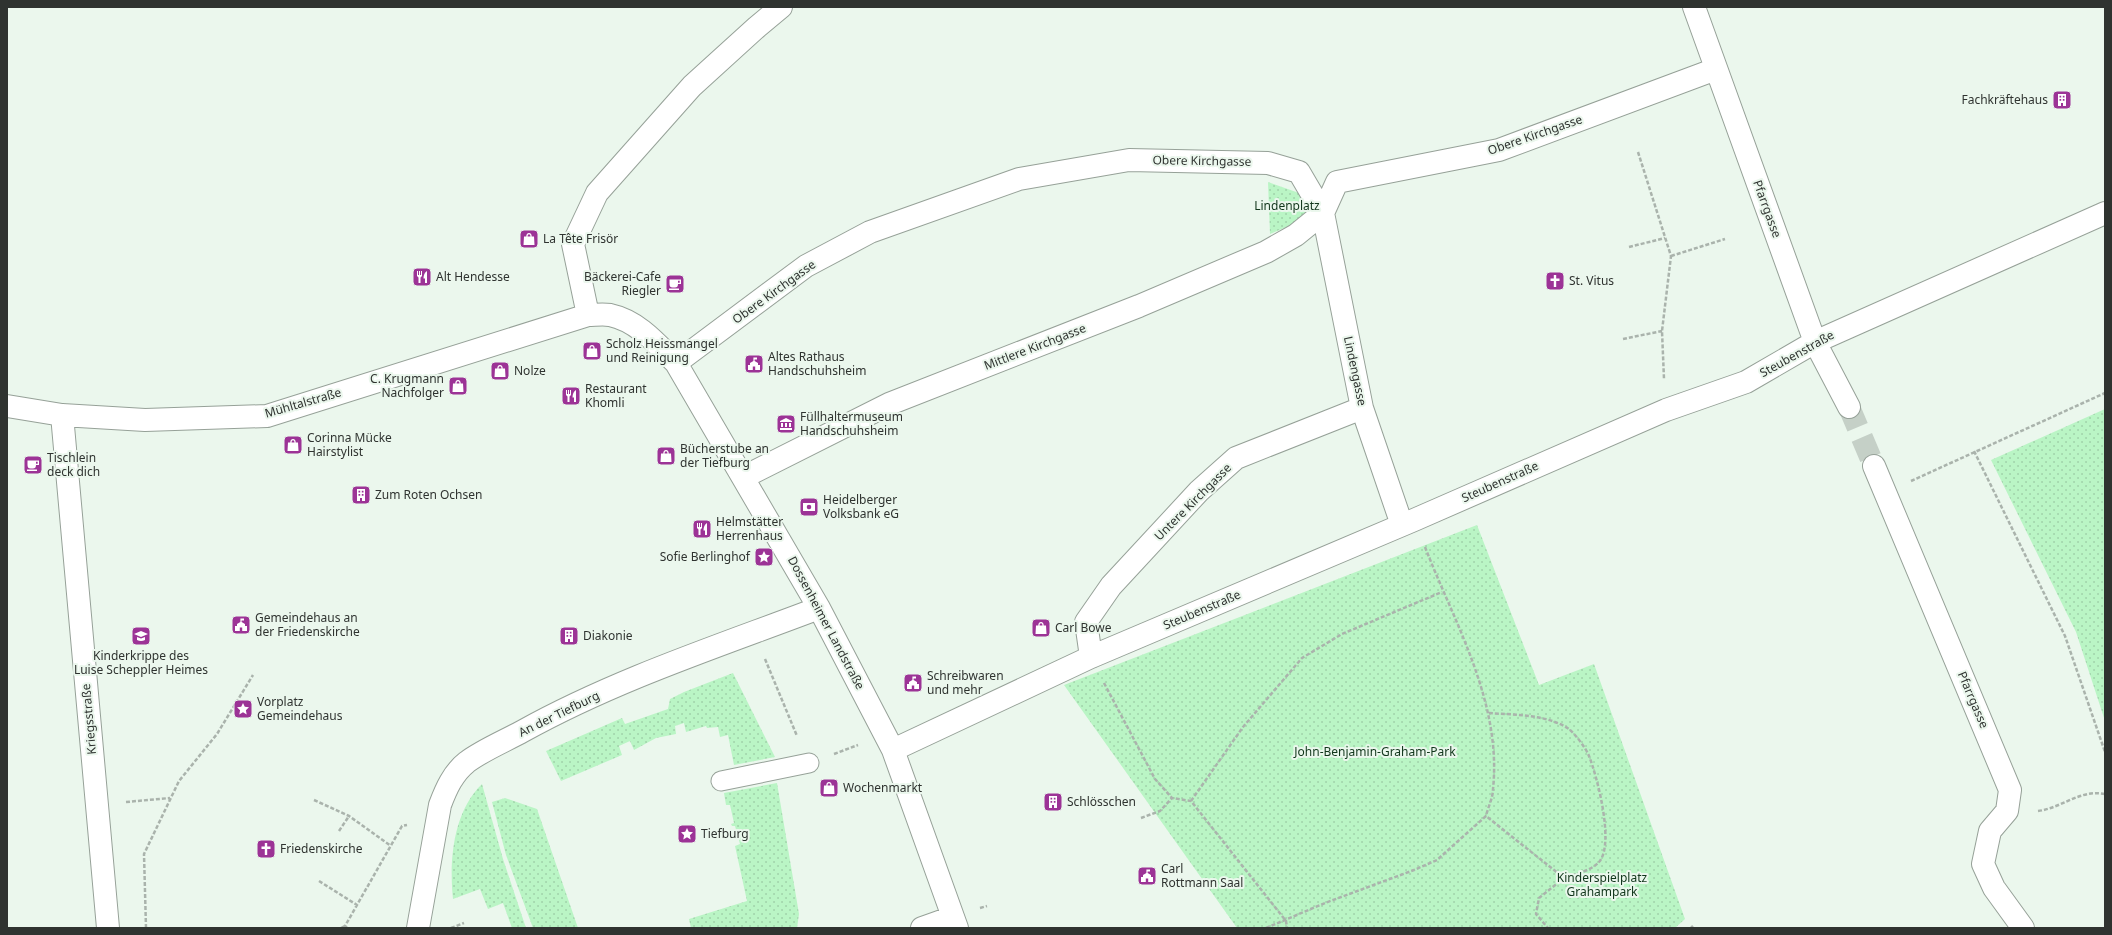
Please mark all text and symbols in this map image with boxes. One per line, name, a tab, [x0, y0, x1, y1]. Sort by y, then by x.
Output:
building icon: Fachkräftehaus	[2051, 89, 2073, 111]
place label: Fachkräftehaus	[1961, 91, 2048, 108]
street label: Obere Kirchgasse	[1485, 110, 1585, 159]
street label: Obere Kirchgasse	[1152, 151, 1252, 170]
street label: Pfarrgasse	[1749, 178, 1786, 240]
park label: Lindenplatz	[1254, 197, 1320, 214]
shop icon: La Tête Frisör	[518, 228, 540, 250]
place label: La Tête Frisör	[543, 230, 618, 247]
street label: Obere Kirchgasse	[729, 256, 819, 328]
restaurant icon: Alt Hendesse	[411, 266, 433, 288]
place label: Alt Hendesse	[436, 268, 510, 285]
place label: Bäckerei-Cafe Riegler	[584, 268, 661, 299]
church icon: St. Vitus	[1544, 270, 1566, 292]
place label: St. Vitus	[1569, 272, 1614, 289]
cafe icon: Bäckerei-Cafe Riegler	[664, 273, 686, 295]
street label: Mittlere Kirchgasse	[981, 319, 1088, 374]
street label: Steubenstraße	[1757, 326, 1837, 381]
place label: Scholz Heissmangel und Reinigung	[606, 335, 718, 366]
street label: Lindengasse	[1340, 335, 1371, 407]
shop icon: Scholz Heissmangel und Reinigung	[581, 340, 603, 362]
place label: Altes Rathaus Handschuhsheim	[768, 348, 866, 379]
public building icon: Altes Rathaus Handschuhsheim	[743, 353, 765, 375]
shop icon: Nolze	[489, 360, 511, 382]
place label: Nolze	[514, 362, 546, 379]
place label: C. Krugmann Nachfolger	[370, 370, 444, 401]
shop icon: C. Krugmann Nachfolger	[447, 375, 469, 397]
place label: Restaurant Khomli	[585, 380, 647, 411]
street label: Mühltalstraße	[263, 383, 343, 422]
restaurant icon: Restaurant Khomli	[560, 385, 582, 407]
place label: Füllhaltermuseum Handschuhsheim	[800, 408, 903, 439]
museum icon: Füllhaltermuseum Handschuhsheim	[775, 413, 797, 435]
place label: Corinna Mücke Hairstylist	[307, 429, 392, 460]
shop icon: Corinna Mücke Hairstylist	[282, 434, 304, 456]
place label: Bücherstube an der Tiefburg	[680, 440, 769, 471]
shop icon: Bücherstube an der Tiefburg	[655, 445, 677, 467]
place label: Tischlein deck dich	[47, 449, 100, 480]
cafe icon: Tischlein deck dich	[22, 454, 44, 476]
street label: Steubenstraße	[1459, 457, 1541, 506]
street label: Untere Kirchgasse	[1150, 459, 1235, 544]
building icon: Zum Roten Ochsen	[350, 484, 372, 506]
place label: Zum Roten Ochsen	[375, 486, 482, 503]
place label: Heidelberger Volksbank eG	[823, 491, 899, 522]
bank icon: Heidelberger Volksbank eG	[798, 496, 820, 518]
place label: Helmstätter Herrenhaus	[716, 513, 783, 544]
restaurant icon: Helmstätter Herrenhaus	[691, 518, 713, 540]
place icon: Sofie Berlinghof	[753, 546, 775, 568]
place label: Sofie Berlinghof	[660, 548, 751, 565]
street label: Dossenheimer Landstraße	[784, 553, 869, 693]
street label: Steubenstraße	[1160, 586, 1243, 633]
place label: Gemeindehaus an der Friedenskirche	[255, 609, 360, 640]
public building icon: Gemeindehaus an der Friedenskirche	[230, 614, 252, 636]
shop icon: Carl Bowe	[1030, 617, 1052, 639]
place label: Carl Bowe	[1055, 619, 1112, 636]
school or university icon: Kinderkrippe des Luise Scheppler Heimes	[130, 625, 152, 647]
building icon: Diakonie	[558, 625, 580, 647]
place label: Diakonie	[583, 627, 633, 644]
place label: Kinderkrippe des Luise Scheppler Heimes	[74, 647, 208, 678]
place label: Schreibwaren und mehr	[927, 667, 1004, 698]
street label: Pfarrgasse	[1954, 669, 1993, 731]
public building icon: Schreibwaren und mehr	[902, 672, 924, 694]
street label: Kriegsstraße	[77, 683, 100, 755]
street label: An der Tiefburg	[515, 687, 602, 741]
place label: Vorplatz Gemeindehaus	[257, 693, 343, 724]
place icon: Vorplatz Gemeindehaus	[232, 698, 254, 720]
park label: John-Benjamin-Graham-Park	[1293, 743, 1456, 760]
shop icon: Wochenmarkt	[818, 777, 840, 799]
place label: Wochenmarkt	[843, 779, 923, 796]
building icon: Schlösschen	[1042, 791, 1064, 813]
place label: Schlösschen	[1067, 793, 1136, 810]
place icon: Tiefburg	[676, 823, 698, 845]
place label: Tiefburg	[701, 825, 749, 842]
church icon: Friedenskirche	[255, 838, 277, 860]
place label: Friedenskirche	[280, 840, 363, 857]
place label: Carl Rottmann Saal	[1161, 860, 1243, 891]
public building icon: Carl Rottmann Saal	[1136, 865, 1158, 887]
park label: Kinderspielplatz Grahampark	[1557, 869, 1648, 900]

